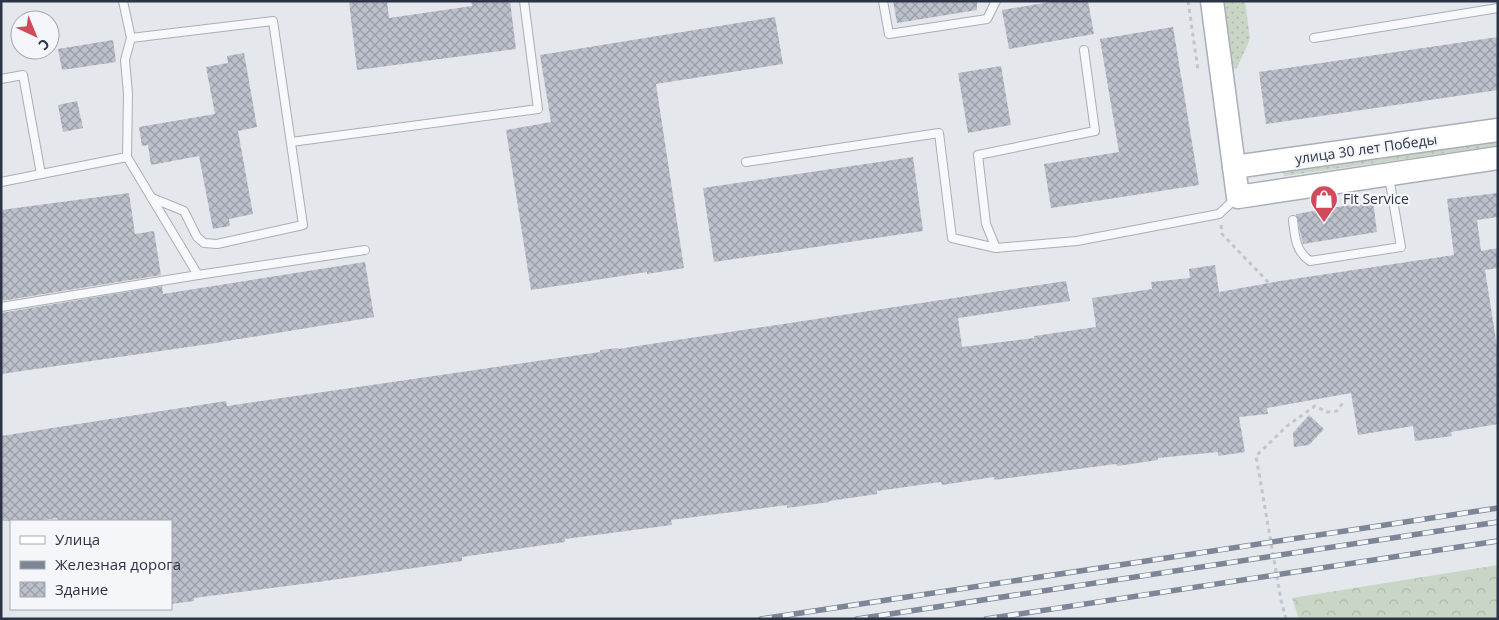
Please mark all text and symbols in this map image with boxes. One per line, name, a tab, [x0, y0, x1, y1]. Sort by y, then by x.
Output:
north arrow	[10, 10, 60, 60]
text: С	[35, 35, 54, 55]
street label: улица 30 лет Победы	[1294, 129, 1438, 168]
shop icon: Fit Service	[1309, 184, 1339, 223]
place label: Fit Service	[1343, 189, 1409, 208]
legend	[10, 520, 172, 610]
text: Улица	[55, 529, 100, 549]
text: Железная дорога	[55, 554, 181, 574]
text: Здание	[55, 579, 108, 599]

